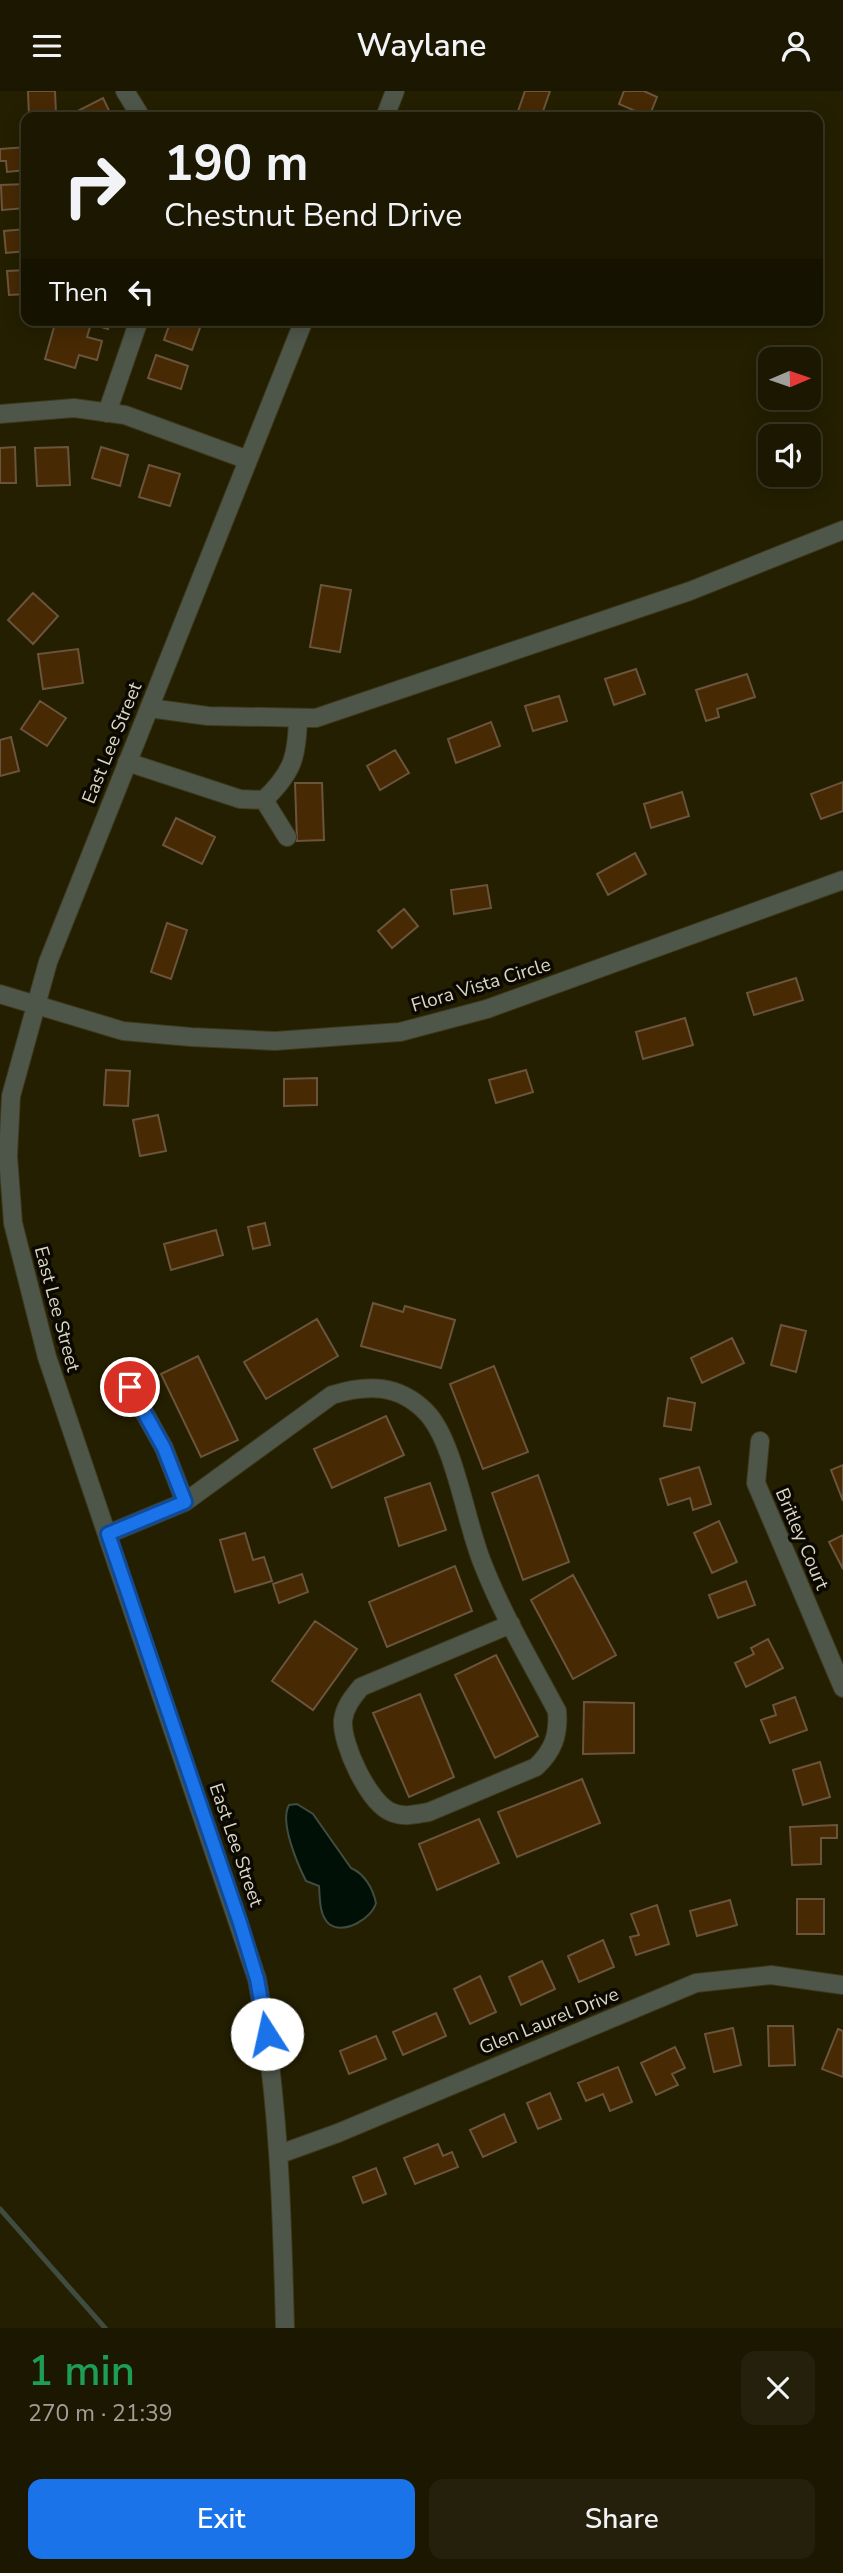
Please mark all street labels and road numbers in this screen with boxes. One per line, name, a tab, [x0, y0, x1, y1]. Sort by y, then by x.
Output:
street label: East Lee Street	[76, 678, 148, 808]
street label: Flora Vista Circle	[408, 951, 554, 1019]
street label: East Lee Street	[28, 1243, 86, 1375]
street label: Britley Court	[769, 1484, 835, 1594]
street label: East Lee Street	[203, 1780, 269, 1910]
street label: Glen Laurel Drive	[475, 1981, 623, 2061]

